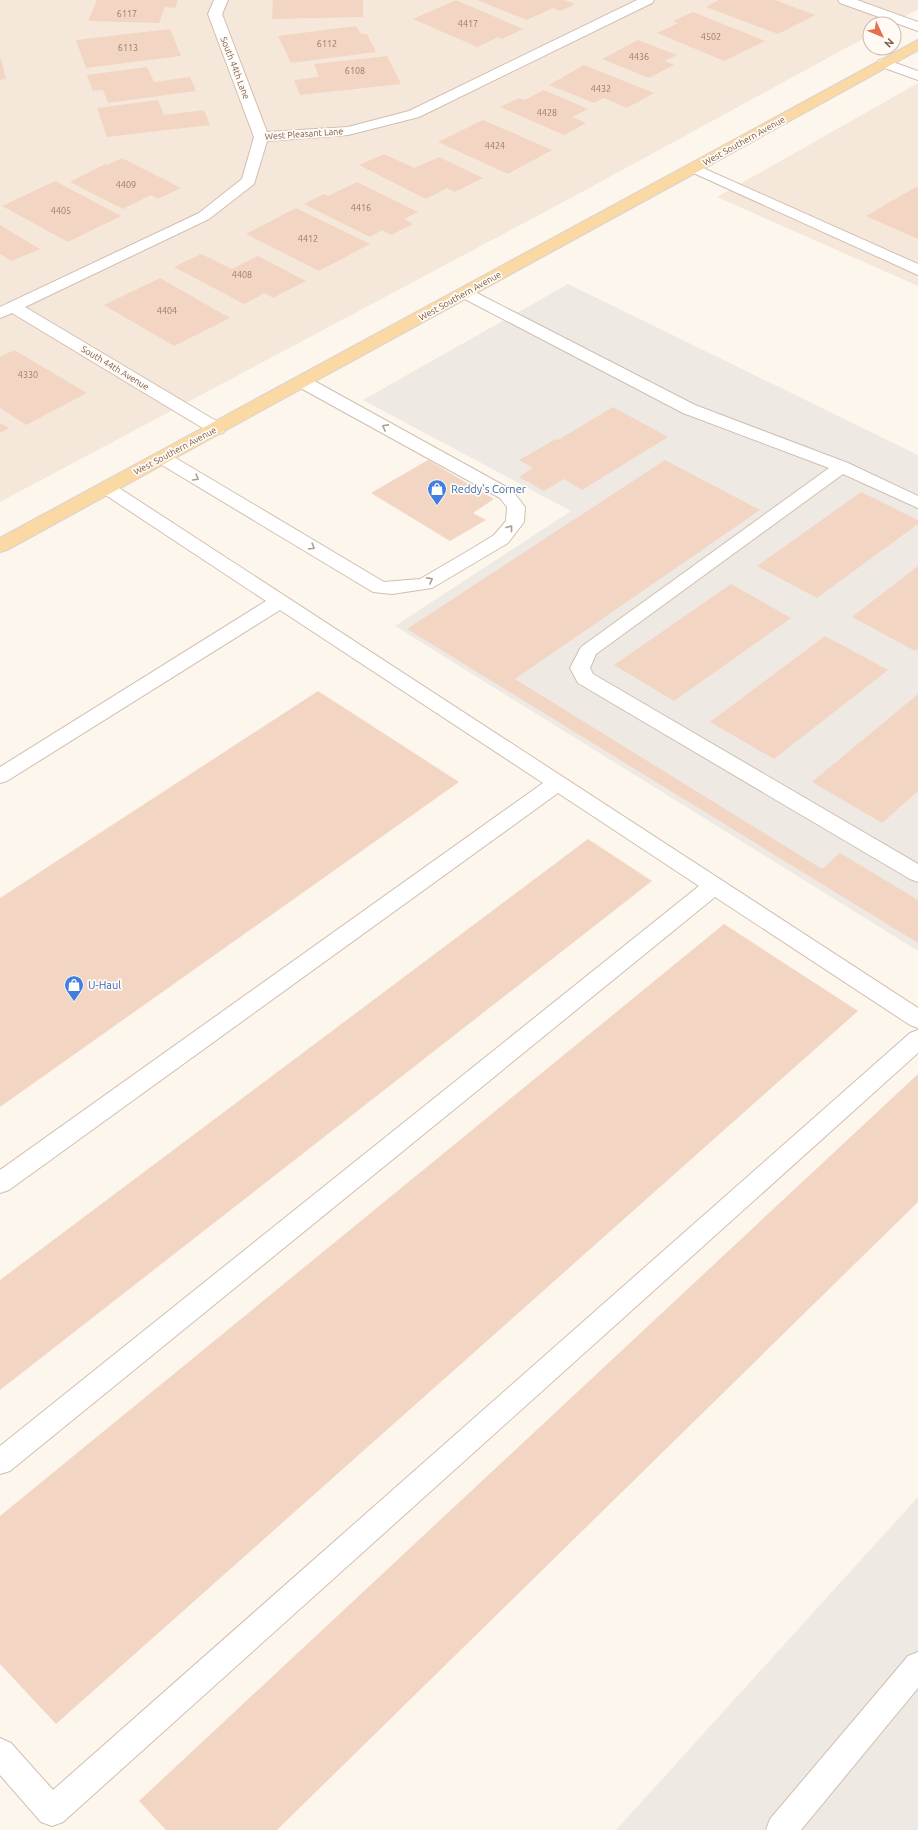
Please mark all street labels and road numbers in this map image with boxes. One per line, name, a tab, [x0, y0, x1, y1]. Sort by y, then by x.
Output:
street label: South 44th Lane	[218, 35, 252, 101]
street label: West Southern Avenue	[701, 114, 787, 168]
street label: West Pleasant Lane	[264, 126, 344, 142]
street label: West Southern Avenue	[417, 269, 503, 323]
street label: South 44th Avenue	[79, 344, 151, 392]
street label: West Southern Avenue	[132, 425, 218, 477]

